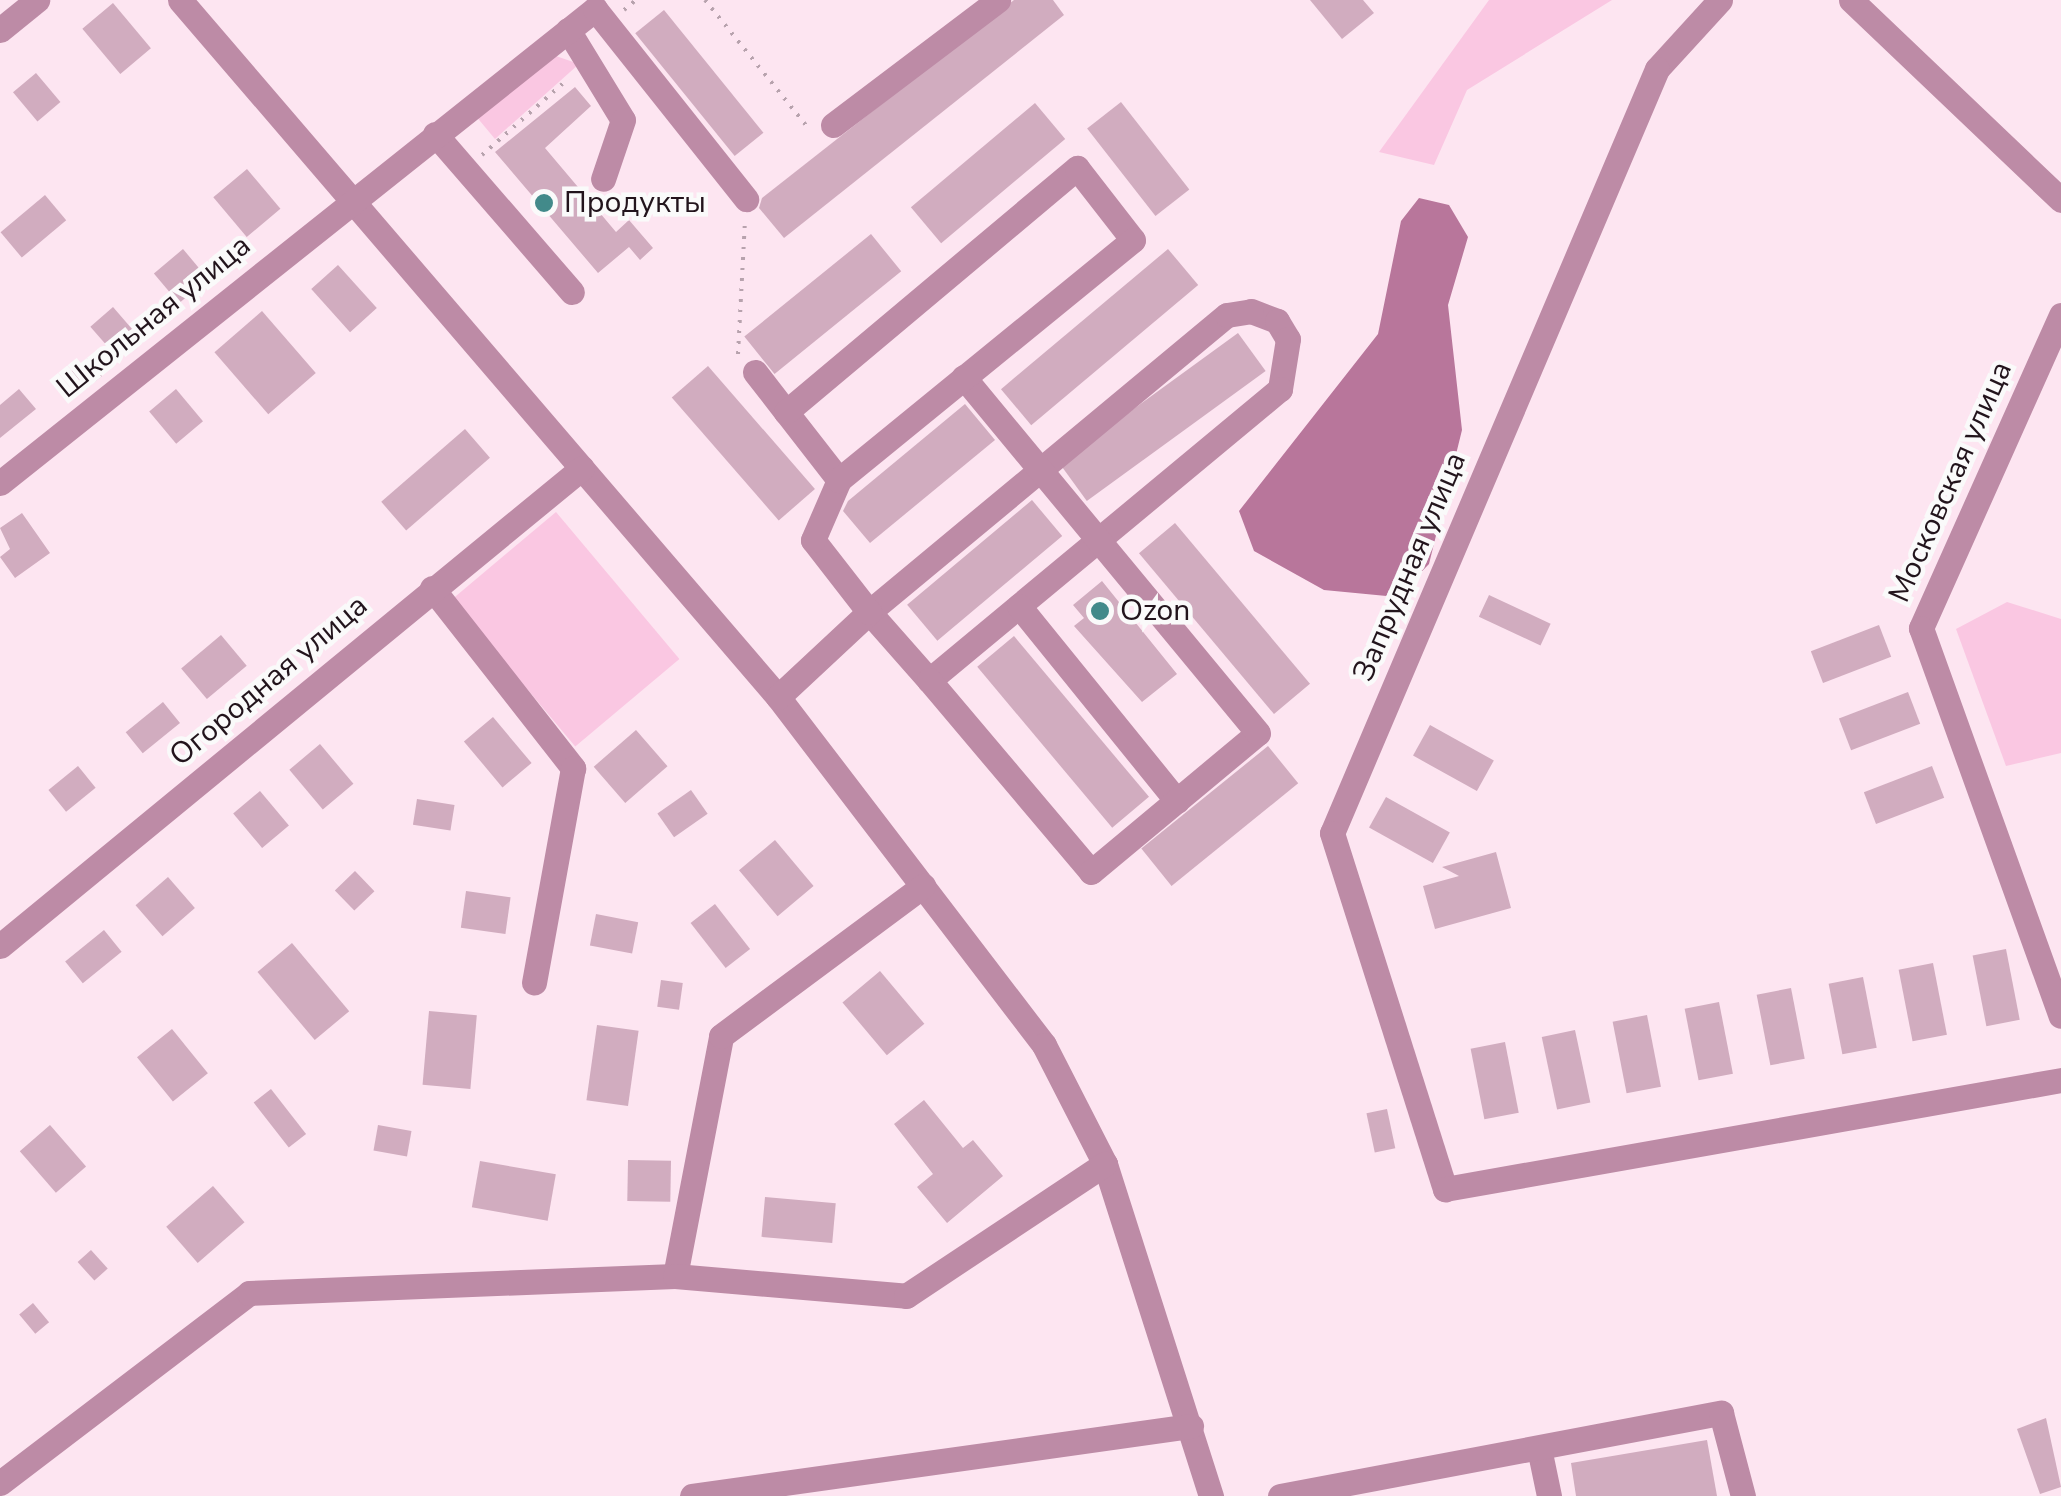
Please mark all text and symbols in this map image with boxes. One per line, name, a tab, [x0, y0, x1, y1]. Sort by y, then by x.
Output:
place label: Продукты	[564, 185, 706, 221]
marker: Продукты	[533, 192, 555, 214]
street label: Школьная улица	[50, 228, 258, 406]
street label: Московская улица	[1882, 356, 2020, 608]
street label: Запрудная улица	[1346, 447, 1474, 687]
street label: Огородная улица	[163, 588, 375, 774]
place label: Ozon	[1120, 593, 1190, 629]
marker: Ozon	[1089, 600, 1111, 622]

